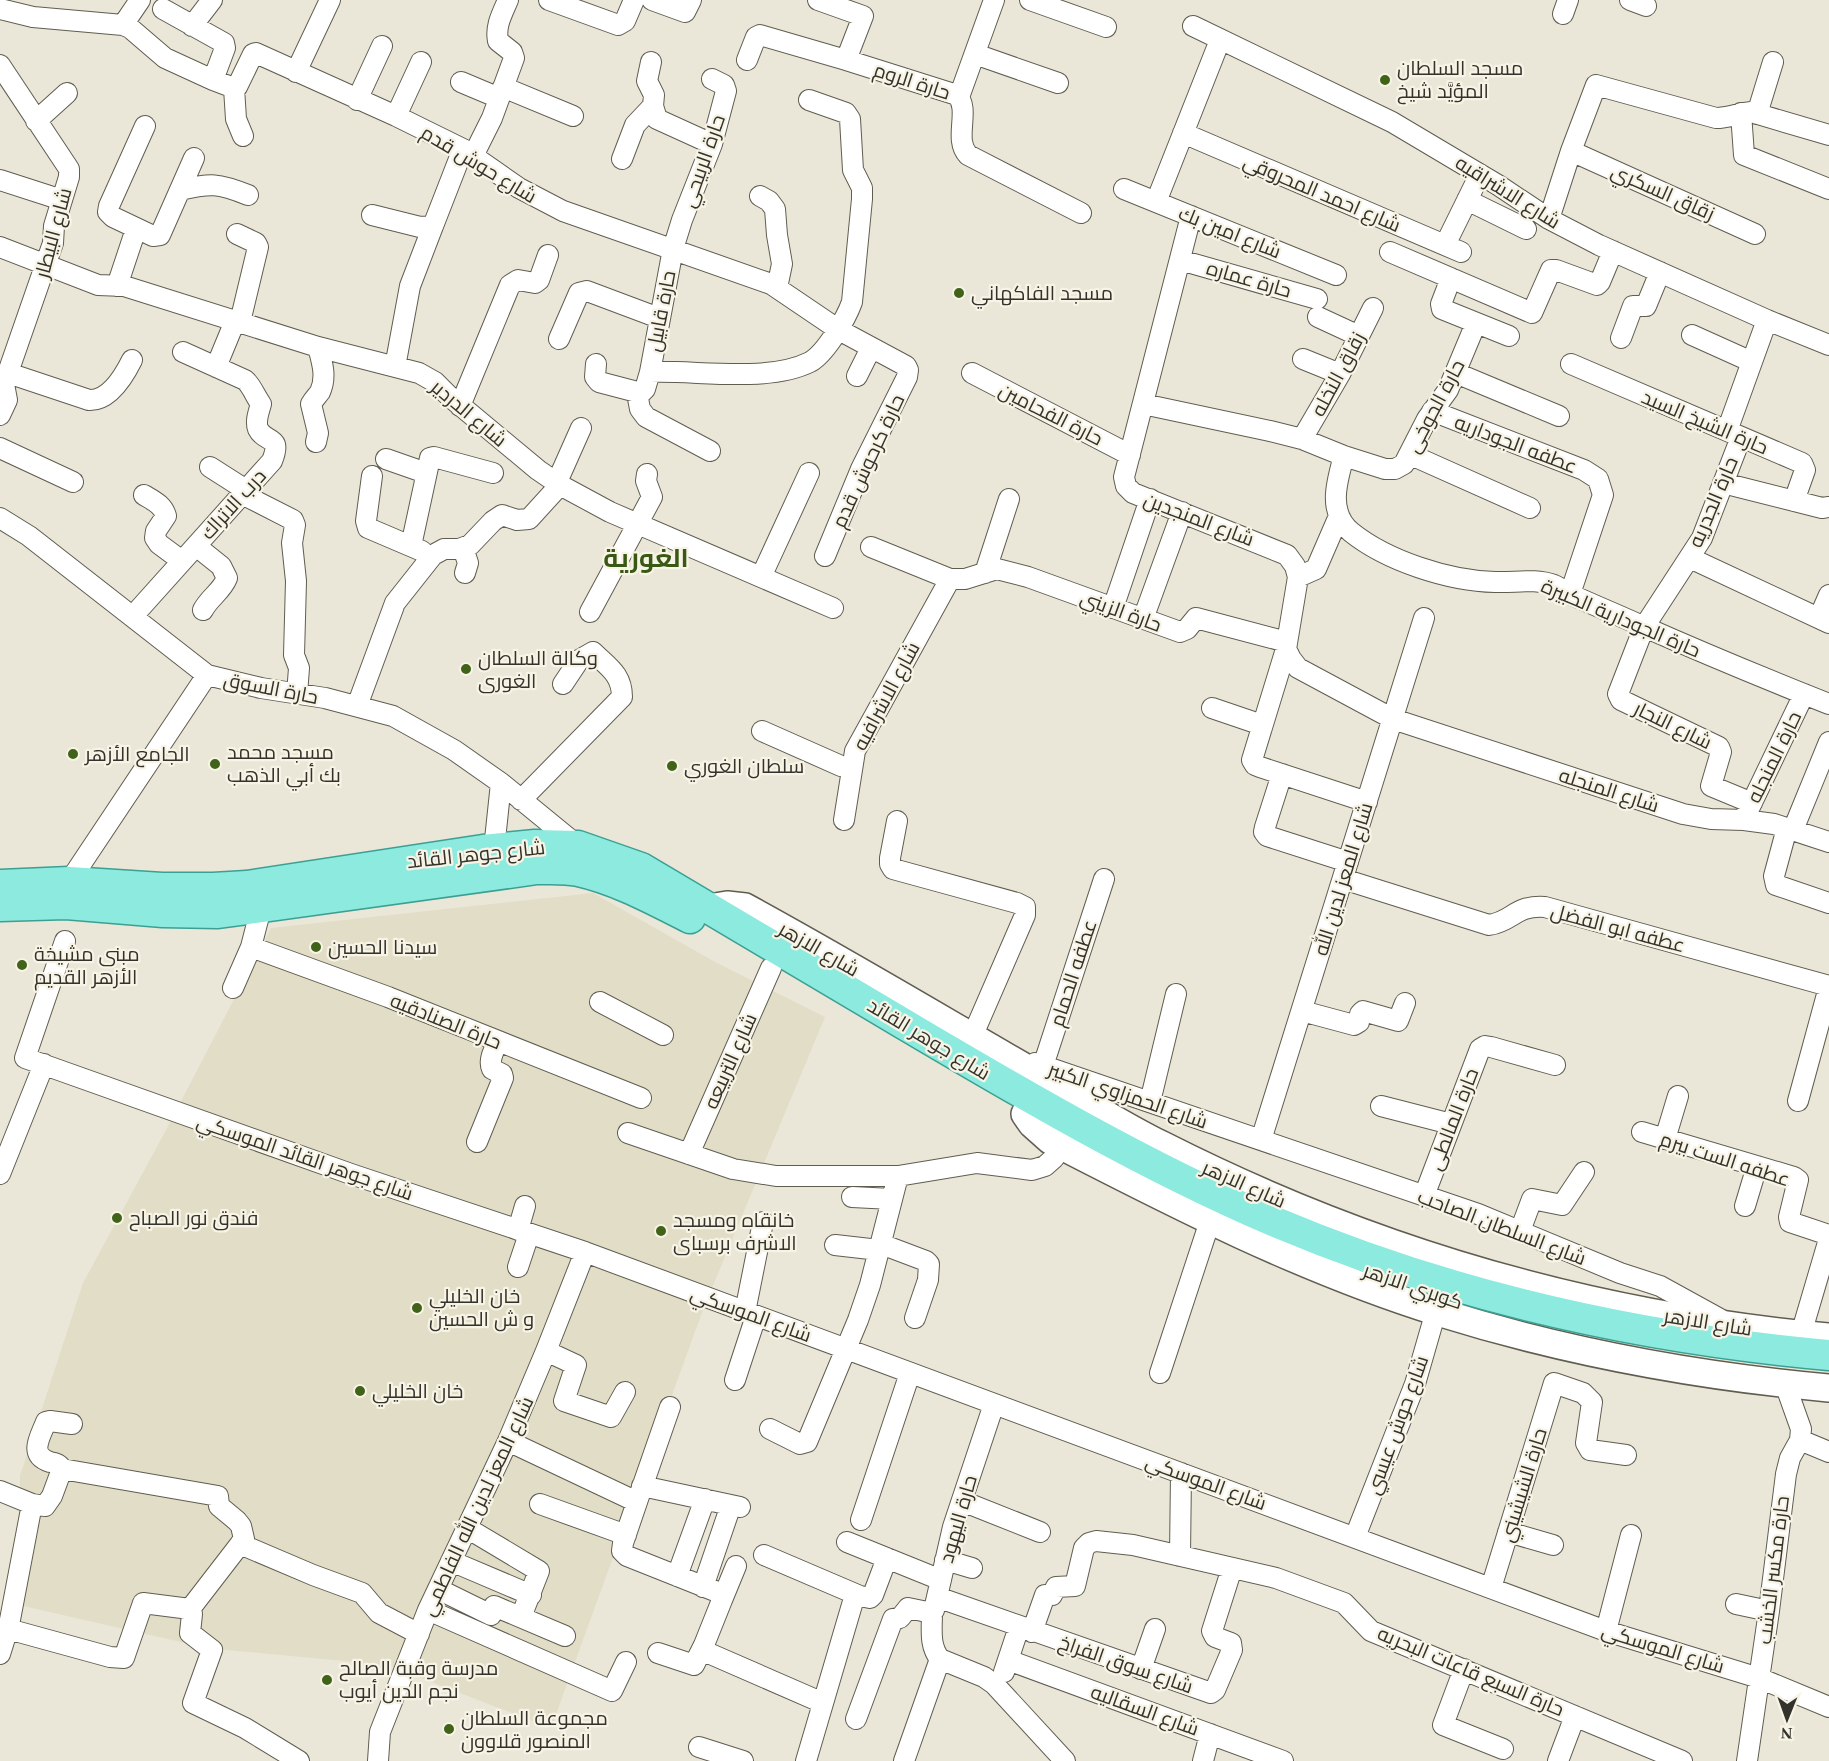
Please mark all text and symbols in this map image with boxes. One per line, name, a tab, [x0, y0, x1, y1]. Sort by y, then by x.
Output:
place label: مسجد السلطان المؤيَّد شيخ	[1397, 57, 1523, 105]
street label: حارة الروم	[870, 58, 953, 107]
marker: مسجد السلطان المؤيَّد شيخ	[1378, 73, 1392, 87]
street label: حارة الربيحي	[677, 112, 734, 212]
street label: شارع حوش قدم	[416, 121, 541, 210]
street label: شارع احمد المحروقي	[1238, 150, 1404, 241]
street label: شارع الاشراقيه	[1450, 151, 1564, 235]
street label: زقاق السكري	[1606, 159, 1718, 229]
street label: شارع البيطار	[30, 185, 78, 282]
street label: شارع امين بك	[1174, 201, 1284, 265]
street label: حارة عماره	[1204, 256, 1294, 303]
street label: حارة قابيل	[642, 269, 682, 354]
place label: مسجد الفاكهاني	[971, 282, 1113, 309]
marker: مسجد الفاكهاني	[952, 286, 966, 300]
street label: زقاق النخله	[1307, 328, 1371, 421]
street label: حارة الجوخى	[1401, 356, 1470, 457]
street label: شارع الدردير	[424, 374, 511, 453]
street label: حارة الفحامين	[995, 378, 1106, 451]
street label: حارة الشيخ السيد	[1637, 385, 1771, 461]
street label: حارة كرحوش قدم	[827, 391, 911, 532]
street label: عطفه الجوداريه	[1451, 411, 1580, 478]
street label: حارة الجدريه	[1684, 453, 1743, 551]
street label: درب الاتراك	[196, 465, 271, 544]
street label: شارع المنجدين	[1140, 488, 1257, 553]
district label: الغورية	[603, 544, 689, 573]
street label: حارة الجودارية الكبيرة	[1538, 575, 1704, 662]
street label: حارة الزيني	[1076, 586, 1165, 641]
street label: شارع الاشرافيه	[848, 638, 926, 755]
place label: وكالة السلطان الغورى	[478, 647, 598, 694]
marker: وكالة السلطان الغورى	[459, 662, 473, 676]
street label: حارة السوق	[221, 668, 320, 710]
street label: شارع النجار	[1628, 696, 1715, 756]
street label: حارة المنجله	[1742, 708, 1806, 807]
place label: مسجد محمد بك أبي الذهب	[227, 741, 341, 791]
place label: الجامع الأزهر	[84, 743, 190, 768]
marker: الجامع الأزهر	[66, 747, 80, 761]
place label: سلطان الغوري	[684, 755, 804, 782]
marker: مسجد محمد بك أبي الذهب	[208, 757, 222, 771]
marker: سلطان الغوري	[665, 759, 679, 773]
street label: شارع المنجله	[1555, 764, 1662, 819]
street label: شارع المعز لدين الله	[1307, 799, 1380, 959]
street label: شارع جوهر القائد	[406, 836, 547, 875]
street label: عطفه ابو الفضل	[1548, 899, 1688, 958]
street label: شارع الازهر	[773, 917, 863, 983]
street label: عطفه الحمام	[1045, 917, 1103, 1030]
place label: سيدنا الحسين	[328, 936, 437, 960]
marker: سيدنا الحسين	[309, 940, 323, 954]
place label: مبنى مشيخة الأزهر القديم	[34, 943, 139, 991]
marker: مبنى مشيخة الأزهر القديم	[15, 958, 29, 972]
street label: حارة الصنادقيه	[387, 989, 505, 1054]
street label: شارع جوهر القائد	[862, 994, 994, 1087]
street label: شارع التربيعه	[699, 1010, 764, 1113]
street label: شارع الحمزاوي الكبير	[1043, 1057, 1211, 1137]
street label: حارة المالطى	[1423, 1065, 1484, 1174]
street label: شارع جوهر القائد الموسكي	[192, 1110, 416, 1209]
street label: عطفه الست بيرم	[1656, 1128, 1793, 1193]
street label: شارع الازهر	[1197, 1155, 1289, 1215]
street label: شارع السلطان الصاحب	[1414, 1185, 1589, 1272]
place label: فندق نور الصباح	[129, 1207, 258, 1232]
place label: خانقاه ومسجد الاشرف برسباى	[673, 1209, 797, 1256]
marker: فندق نور الصباح	[110, 1211, 124, 1225]
marker: خانقاه ومسجد الاشرف برسباى	[654, 1224, 668, 1238]
street label: كوبري الازهر	[1358, 1258, 1466, 1318]
street label: شارع الموسكي	[686, 1282, 814, 1351]
place label: خان الخليلي و ش الحسين	[429, 1285, 534, 1332]
marker: خان الخليلي و ش الحسين	[410, 1301, 424, 1315]
street label: شارع الازهر	[1661, 1304, 1754, 1343]
street label: شارع حوش عيسي	[1362, 1353, 1436, 1499]
place label: خان الخليلي	[372, 1380, 463, 1407]
marker: خان الخليلي	[353, 1384, 367, 1398]
street label: شارع المعز لدين الله الفاطمي	[415, 1392, 542, 1621]
street label: حارة الشيشيني	[1495, 1425, 1556, 1546]
street label: شارع الموسكي	[1141, 1450, 1269, 1519]
street label: حارة اليهود	[935, 1473, 983, 1566]
street label: حارة مكسر الخشب	[1753, 1495, 1794, 1646]
street label: شارع الموسكي	[1598, 1619, 1727, 1682]
street label: حارة السبع قاعات البحريه	[1373, 1622, 1568, 1723]
street label: شارع سوق الفراخ	[1055, 1631, 1196, 1700]
place label: مدرسة وقبة الصالح نجم الدين أيوب	[339, 1657, 498, 1705]
marker: مدرسة وقبة الصالح نجم الدين أيوب	[320, 1673, 334, 1687]
street label: شارع السقاليه	[1087, 1680, 1202, 1743]
north arrow	[1757, 1689, 1817, 1749]
place label: مجموعة السلطان المنصور قلاوون	[461, 1707, 608, 1754]
marker: مجموعة السلطان المنصور قلاوون	[442, 1722, 456, 1736]
text: N	[1780, 1725, 1793, 1742]

